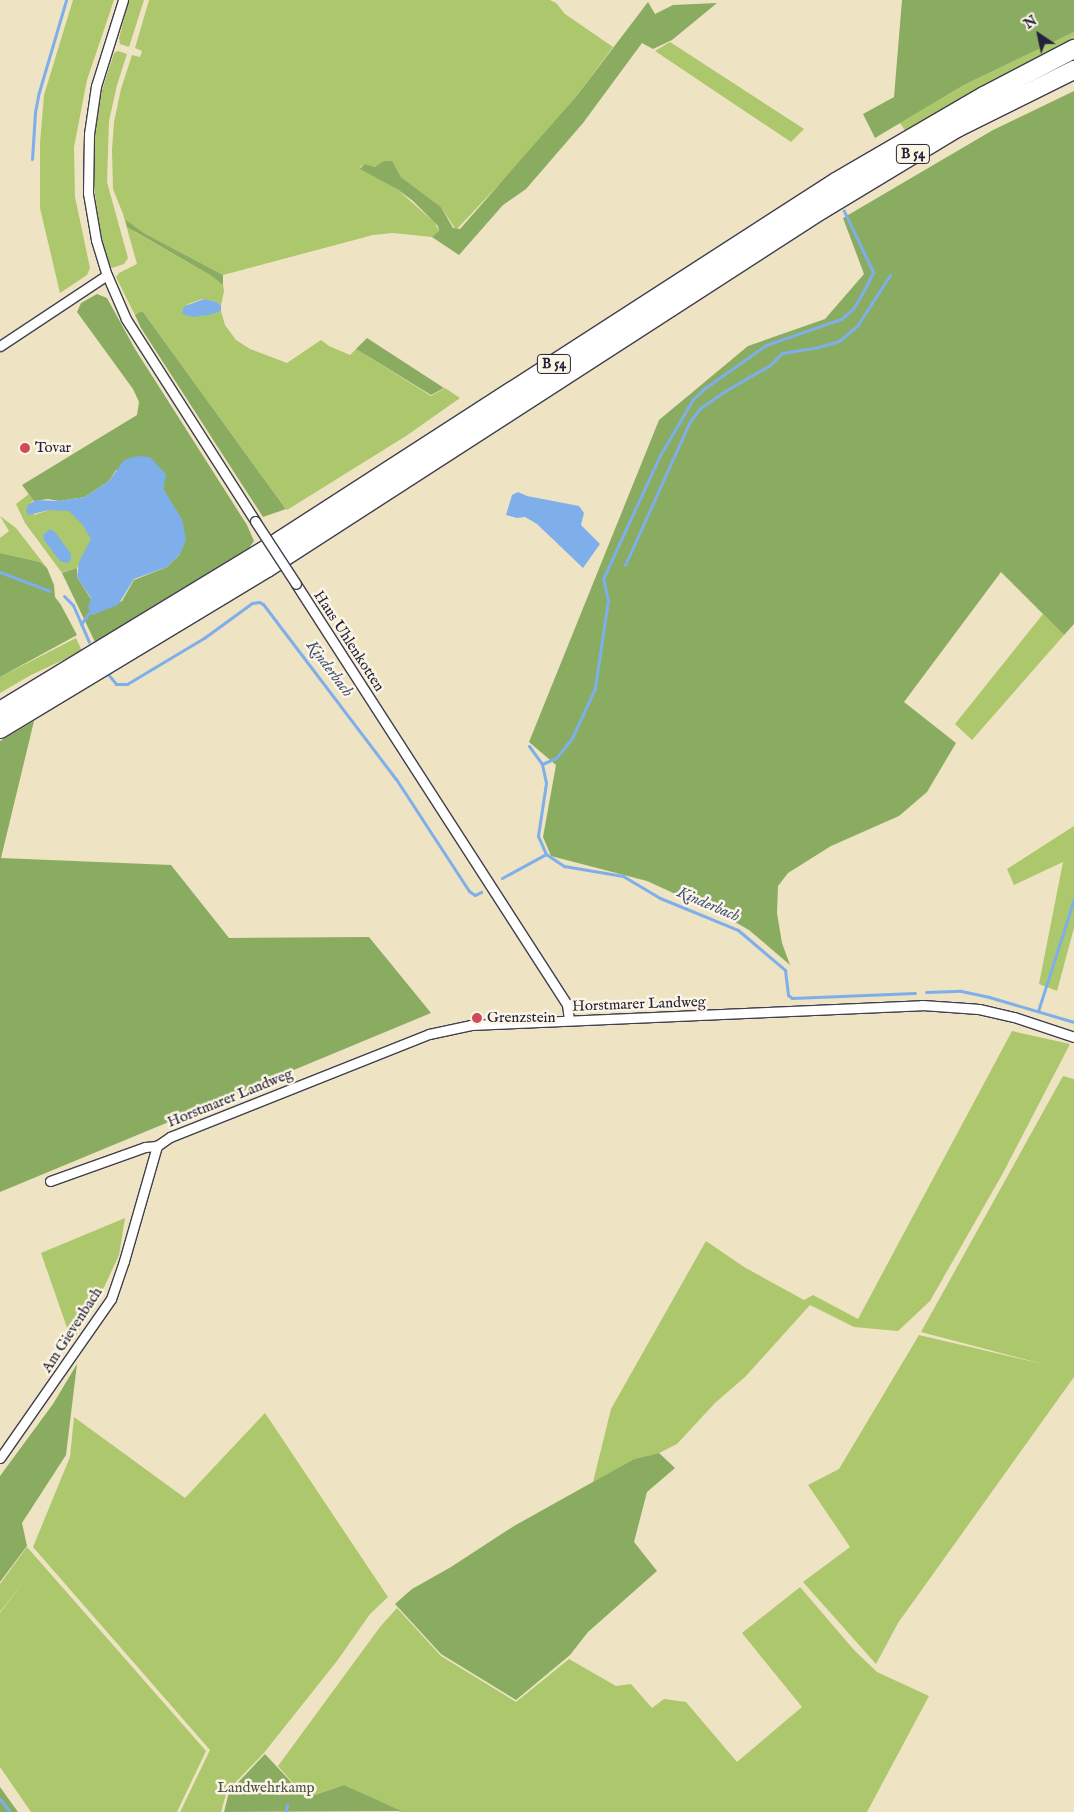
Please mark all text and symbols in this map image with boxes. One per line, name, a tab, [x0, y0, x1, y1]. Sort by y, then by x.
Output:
north arrow	[1014, 10, 1064, 60]
text: N	[1021, 12, 1041, 33]
road number: B 54	[896, 142, 930, 166]
road number: B 54	[536, 352, 572, 376]
place label: Tovar	[35, 439, 71, 457]
marker: Tovar	[19, 442, 31, 454]
street label: Haus Uhlenkotten	[310, 587, 388, 695]
water label: Kinderbach	[301, 637, 357, 701]
water label: Kinderbach	[674, 883, 742, 927]
street label: Horstmarer Landweg	[572, 993, 706, 1015]
place label: Grenzstein	[487, 1009, 556, 1027]
marker: Grenzstein	[471, 1012, 483, 1024]
street label: Horstmarer Landweg	[165, 1065, 295, 1131]
street label: Am Gievenbach	[38, 1284, 106, 1376]
park label: Landwehrkamp	[217, 1779, 315, 1797]

